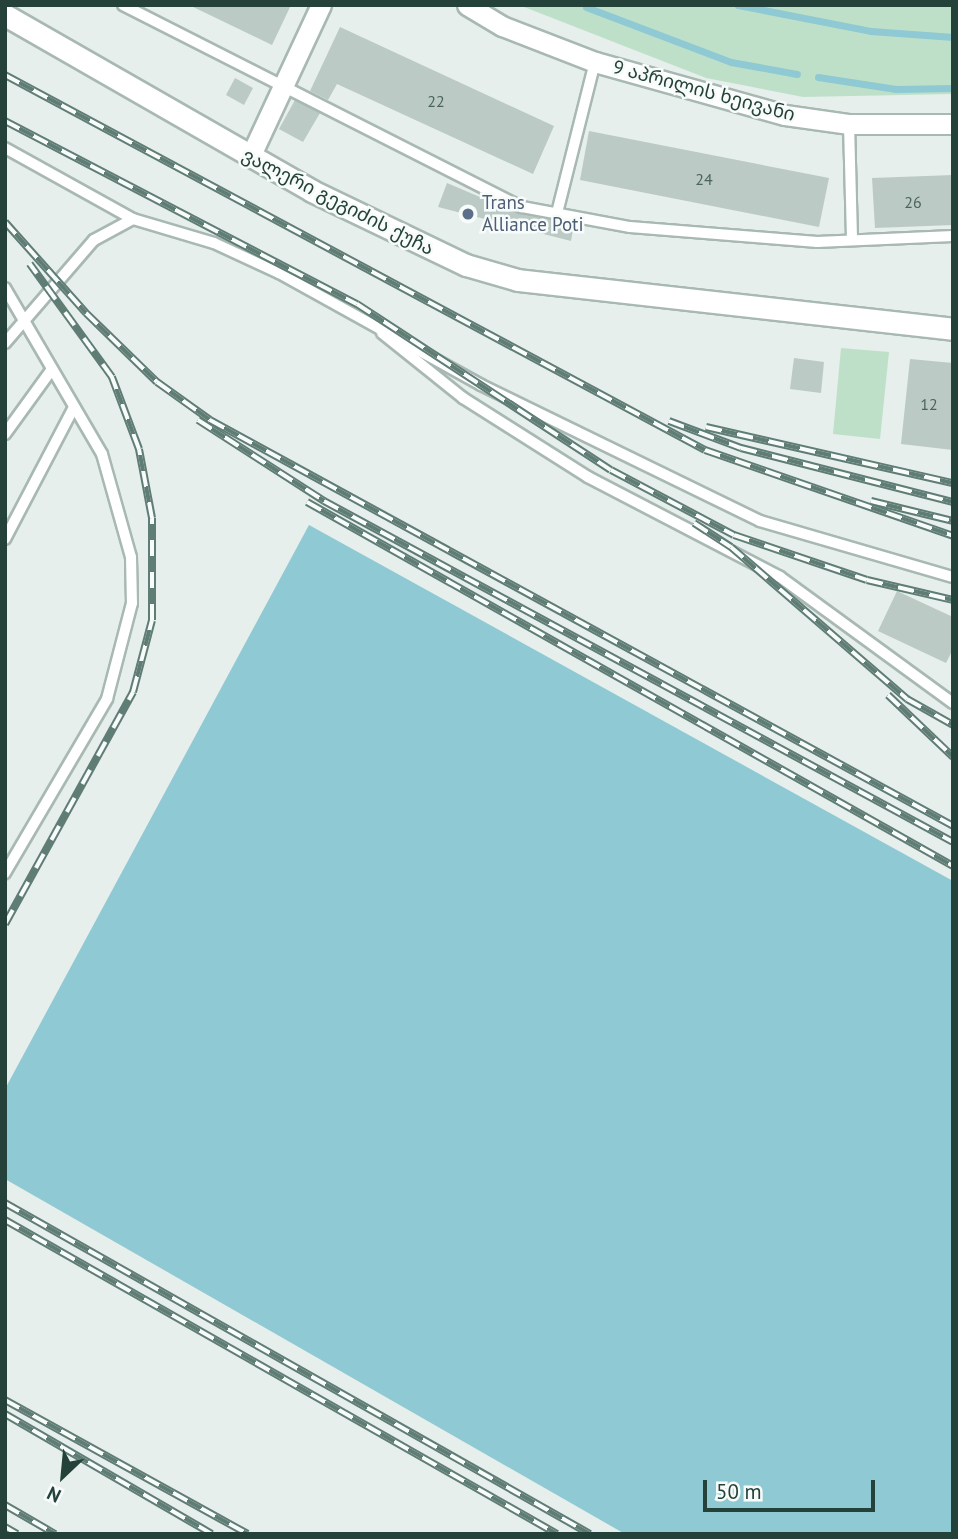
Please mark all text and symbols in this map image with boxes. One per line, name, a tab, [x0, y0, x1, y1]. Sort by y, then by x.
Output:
street label: 9 აპრილის ხეივანი	[610, 56, 798, 126]
house number: 22	[427, 91, 445, 111]
street label: ვალერი გეგიძის ქუჩა	[238, 144, 438, 260]
house number: 24	[695, 169, 713, 189]
place label: Trans Alliance Poti	[482, 192, 584, 236]
house number: 26	[904, 192, 922, 212]
marker: Trans Alliance Poti	[460, 206, 476, 222]
house number: 12	[920, 394, 938, 414]
north arrow	[28, 1441, 98, 1511]
scale bar	[706, 1466, 878, 1510]
text: 50 m	[716, 1478, 762, 1505]
text: N	[43, 1481, 65, 1508]

